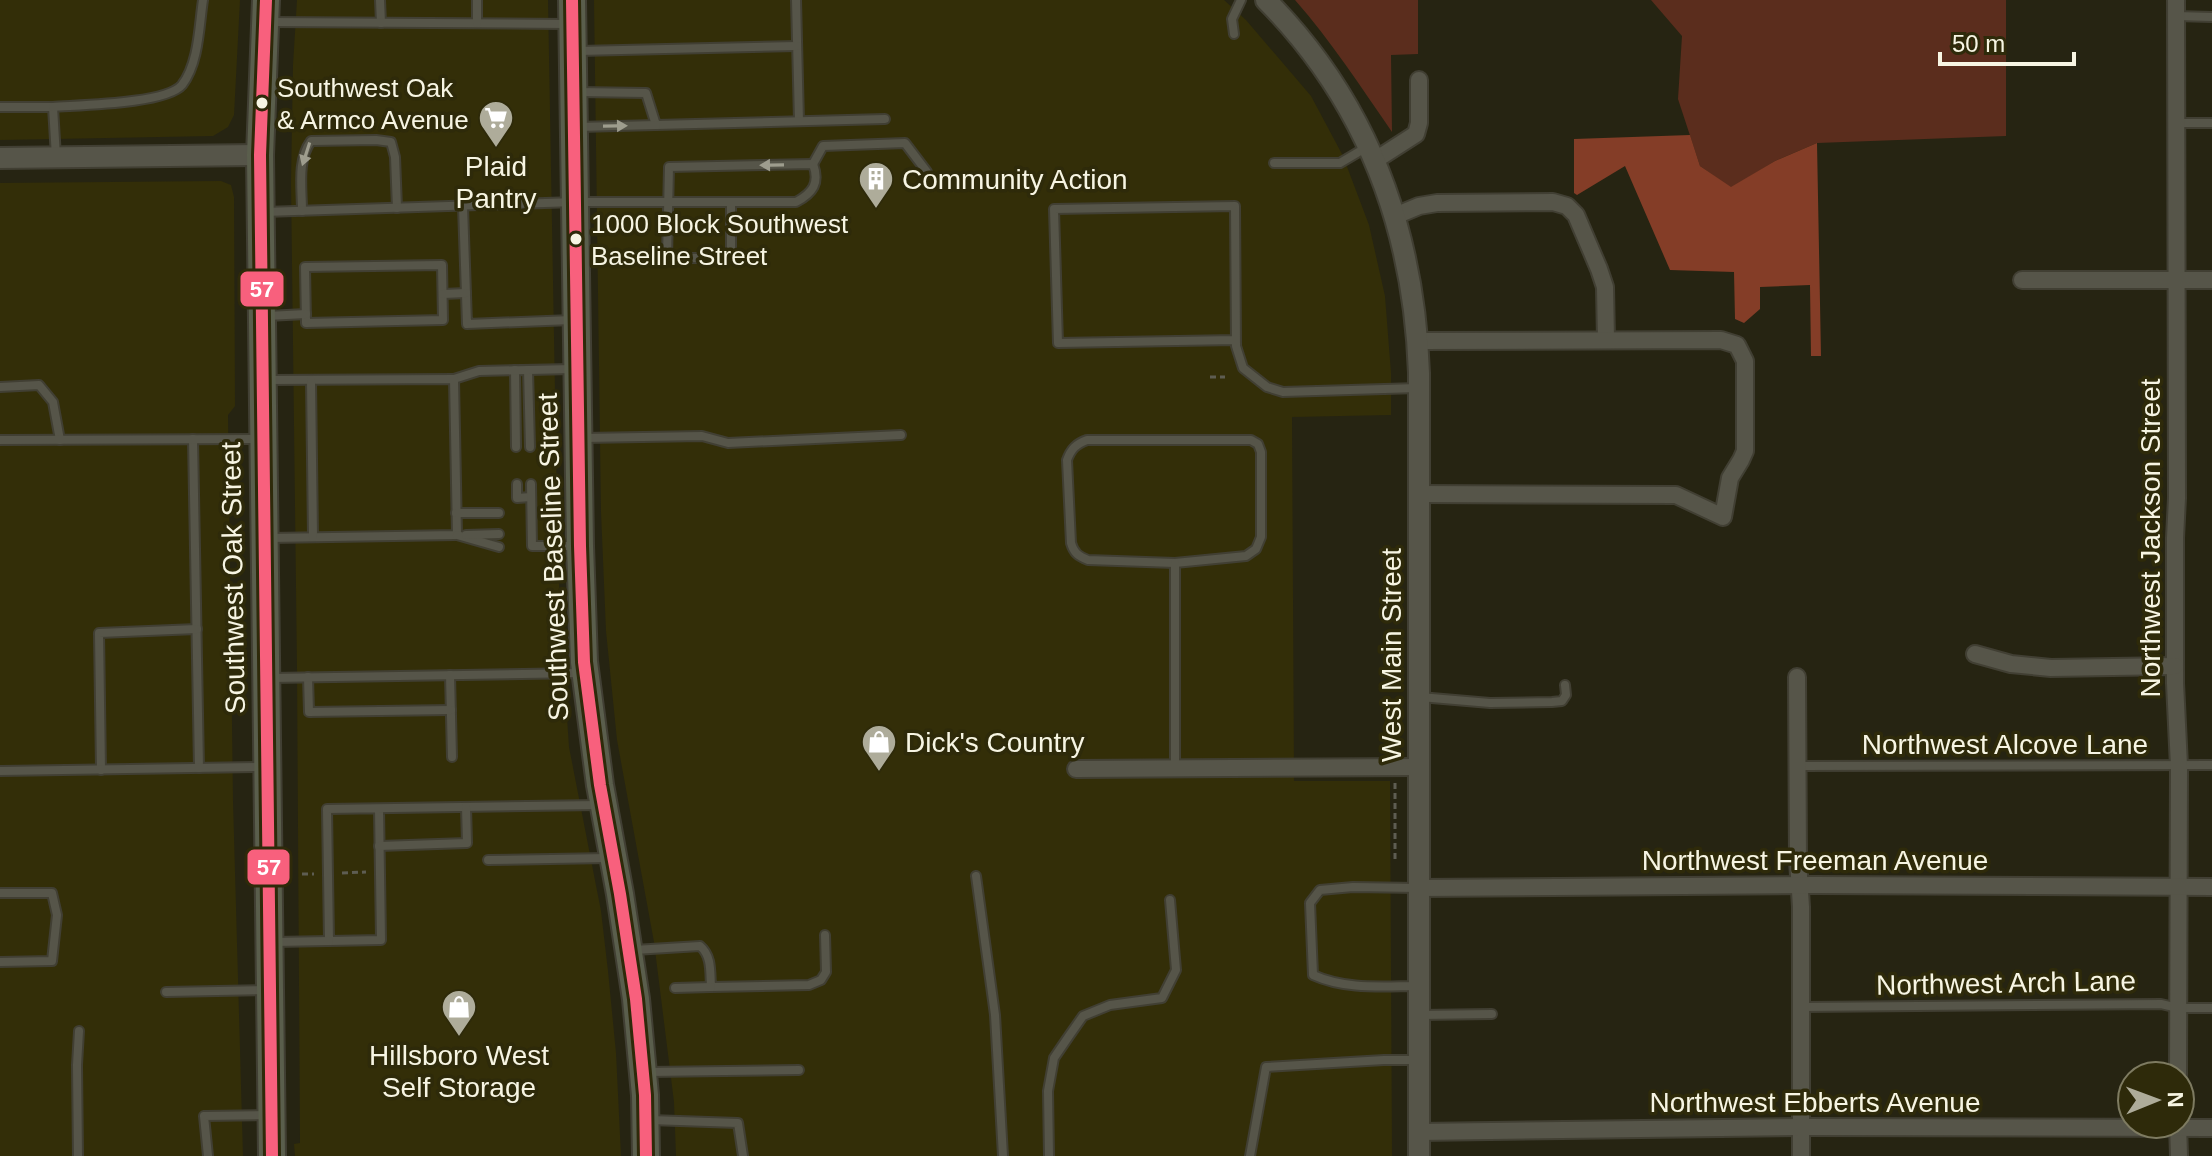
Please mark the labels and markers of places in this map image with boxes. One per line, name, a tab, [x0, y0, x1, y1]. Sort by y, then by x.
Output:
place label: Southwest Oak & Armco Avenue	[277, 73, 469, 135]
marker: Southwest Oak & Armco Avenue	[254, 95, 270, 111]
supermarket icon: Plaid Pantry	[477, 99, 515, 149]
place label: Plaid Pantry	[456, 151, 536, 214]
building icon: Community Action	[857, 160, 895, 210]
place label: Community Action	[902, 164, 1128, 195]
place label: 1000 Block Southwest Baseline Street	[591, 209, 849, 271]
marker: 1000 Block Southwest Baseline Street	[568, 231, 584, 247]
shop icon: Dick's Country	[860, 723, 898, 773]
place label: Dick's Country	[905, 727, 1085, 758]
shop icon: Hillsboro West Self Storage	[440, 988, 478, 1038]
place label: Hillsboro West Self Storage	[369, 1040, 549, 1103]

